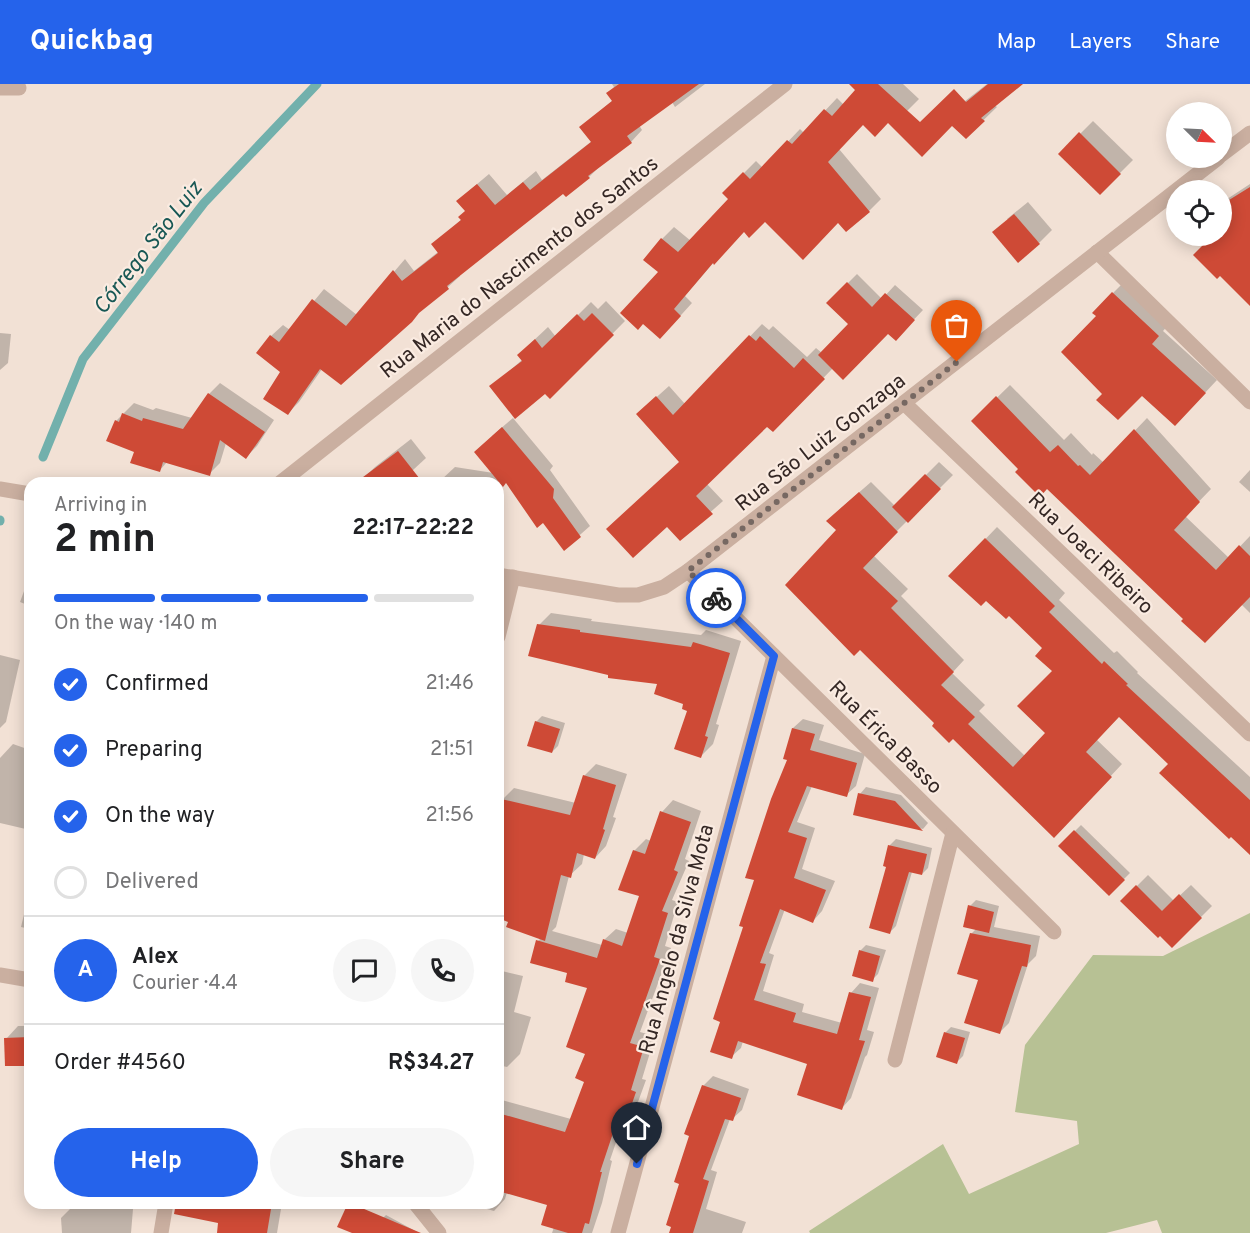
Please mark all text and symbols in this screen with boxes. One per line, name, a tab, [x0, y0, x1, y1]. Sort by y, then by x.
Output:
text: Quickbag	[30, 24, 154, 60]
text: Map	[997, 29, 1036, 56]
text: Layers	[1069, 29, 1132, 56]
text: Share	[1165, 29, 1220, 56]
north arrow	[1166, 102, 1232, 168]
map controls	[1166, 102, 1232, 246]
street label: Rua Maria do Nascimento dos Santos	[375, 151, 665, 385]
water label: Córrego São Luiz	[89, 175, 210, 321]
button: locate	[1166, 180, 1232, 246]
pin	[931, 300, 982, 362]
icon: bag	[940, 309, 973, 342]
street label: Rua São Luiz Gonzaga	[730, 368, 912, 518]
street label: Rua Joaci Ribeiro	[1021, 487, 1159, 621]
text: Arriving in	[54, 493, 147, 519]
text: 22:17–22:22	[352, 515, 474, 542]
text: 2 min	[54, 517, 156, 566]
courier	[686, 568, 746, 628]
icon: bike	[700, 582, 733, 615]
text: On the way · 140 m	[54, 611, 217, 637]
icon: check	[54, 668, 87, 701]
text: Confirmed	[105, 671, 209, 698]
text: 21:46	[425, 671, 474, 697]
street label: Rua Érica Basso	[822, 675, 948, 801]
icon: check	[54, 734, 87, 767]
text: Preparing	[105, 737, 203, 764]
text: 21:51	[430, 737, 474, 763]
icon: check	[54, 800, 87, 833]
text: On the way	[105, 803, 215, 830]
text: 21:56	[425, 803, 474, 829]
street label: Rua Ângelo da Silva Mota	[633, 821, 721, 1057]
text: Delivered	[105, 869, 199, 896]
button: chat	[333, 939, 396, 1002]
button: phone	[411, 939, 474, 1002]
text: Alex	[132, 944, 179, 971]
text: A	[78, 957, 93, 984]
text: Courier · 4.4	[132, 971, 238, 997]
text: Order #4560	[54, 1050, 186, 1077]
text: R$34.27	[388, 1050, 474, 1077]
pin	[611, 1102, 662, 1164]
icon: home	[620, 1111, 653, 1144]
button: Help	[54, 1128, 258, 1197]
button: Share	[270, 1128, 474, 1197]

